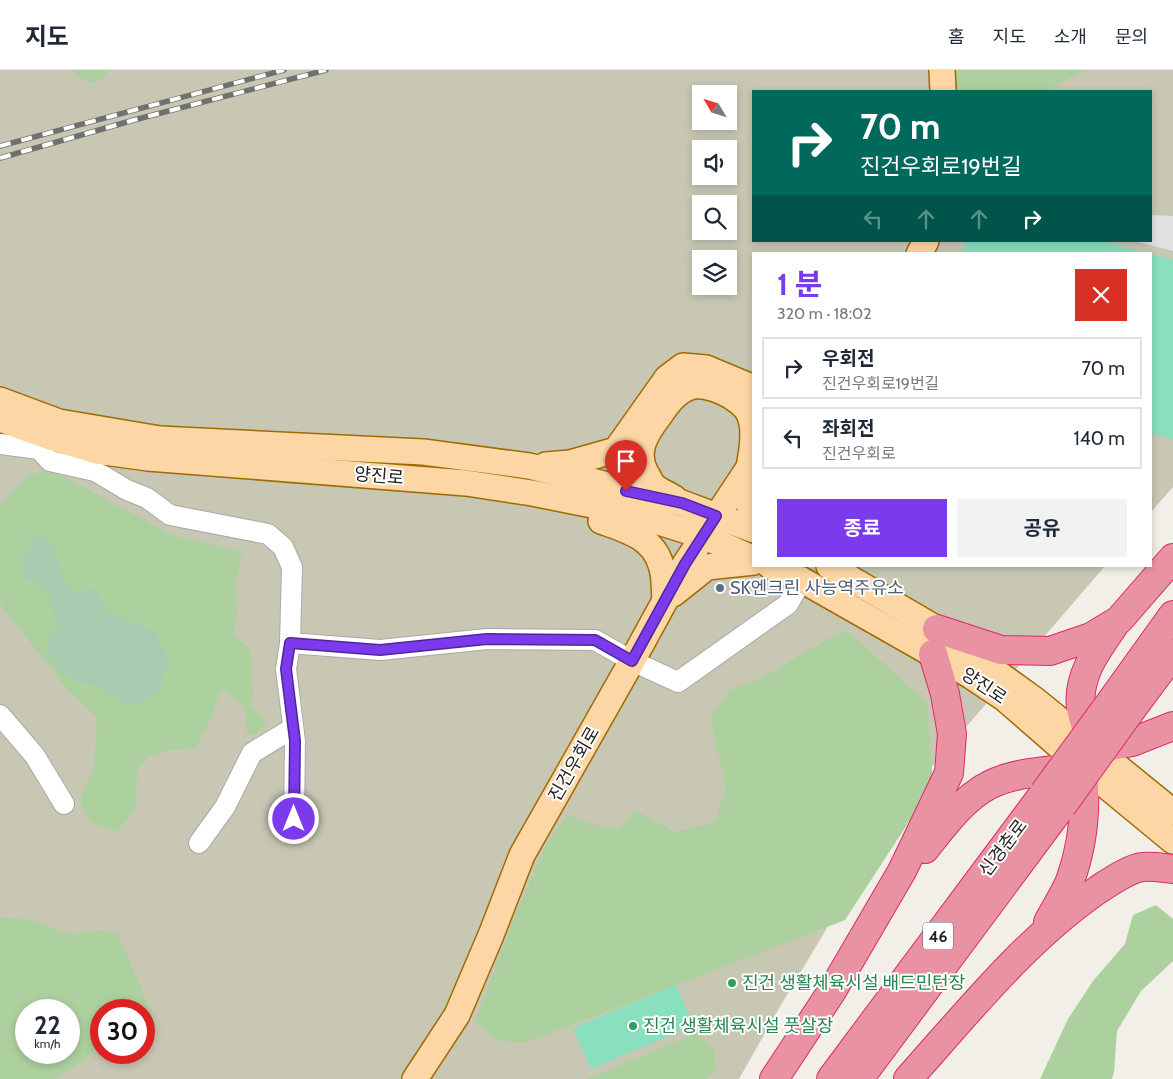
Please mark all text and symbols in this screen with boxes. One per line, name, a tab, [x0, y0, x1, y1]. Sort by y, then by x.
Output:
text: 지도	[25, 22, 69, 51]
text: 홈	[948, 26, 965, 48]
text: 지도	[993, 26, 1026, 48]
text: 소개	[1054, 26, 1087, 48]
text: 문의	[1115, 26, 1148, 48]
north arrow	[692, 85, 738, 130]
map controls	[692, 85, 737, 295]
text: 70 m	[860, 105, 941, 148]
icon: right	[777, 110, 842, 175]
button: sound	[692, 140, 737, 185]
text: 진건우회로19번길	[860, 153, 1021, 180]
button: search	[692, 195, 737, 240]
icon: left	[859, 205, 887, 233]
icon: ahead	[912, 205, 940, 233]
icon: ahead	[965, 205, 993, 233]
icon: right	[1018, 205, 1046, 233]
button: layers	[692, 250, 737, 295]
text: 1 분	[777, 266, 822, 303]
button: close	[1075, 269, 1127, 321]
text: 320 m · 18:02	[777, 304, 872, 323]
text: 우회전	[822, 347, 874, 370]
icon: right	[779, 354, 807, 382]
text: 70 m	[1081, 357, 1125, 380]
text: 진건우회로19번길	[822, 374, 939, 393]
text: 좌회전	[822, 417, 874, 440]
icon: left	[779, 424, 807, 452]
text: 140 m	[1074, 427, 1125, 450]
pin	[605, 440, 647, 491]
text: 진건우회로	[822, 444, 896, 463]
icon: arrive	[612, 447, 640, 475]
street label: 양진로	[353, 463, 405, 489]
button: 종료	[777, 499, 947, 557]
button: 공유	[957, 499, 1127, 557]
place label: SK엔크린 사능역주유소	[730, 577, 904, 599]
marker: SK엔크린 사능역주유소	[714, 582, 726, 594]
street label: 양진로	[957, 663, 1011, 709]
street label: 진건우회로	[544, 723, 604, 805]
position arrow	[267, 792, 319, 844]
street label: 신경춘로	[974, 815, 1032, 881]
road number: 46	[923, 922, 953, 949]
place label: 진건 생활체육시설 배드민턴장	[742, 972, 965, 994]
marker: 진건 생활체육시설 배드민턴장	[726, 977, 738, 989]
speed limit sign: 30	[90, 999, 155, 1064]
text: 22	[34, 1010, 61, 1040]
place label: 진건 생활체육시설 풋살장	[643, 1015, 833, 1037]
marker: 진건 생활체육시설 풋살장	[627, 1020, 639, 1032]
text: km/h	[34, 1036, 61, 1051]

